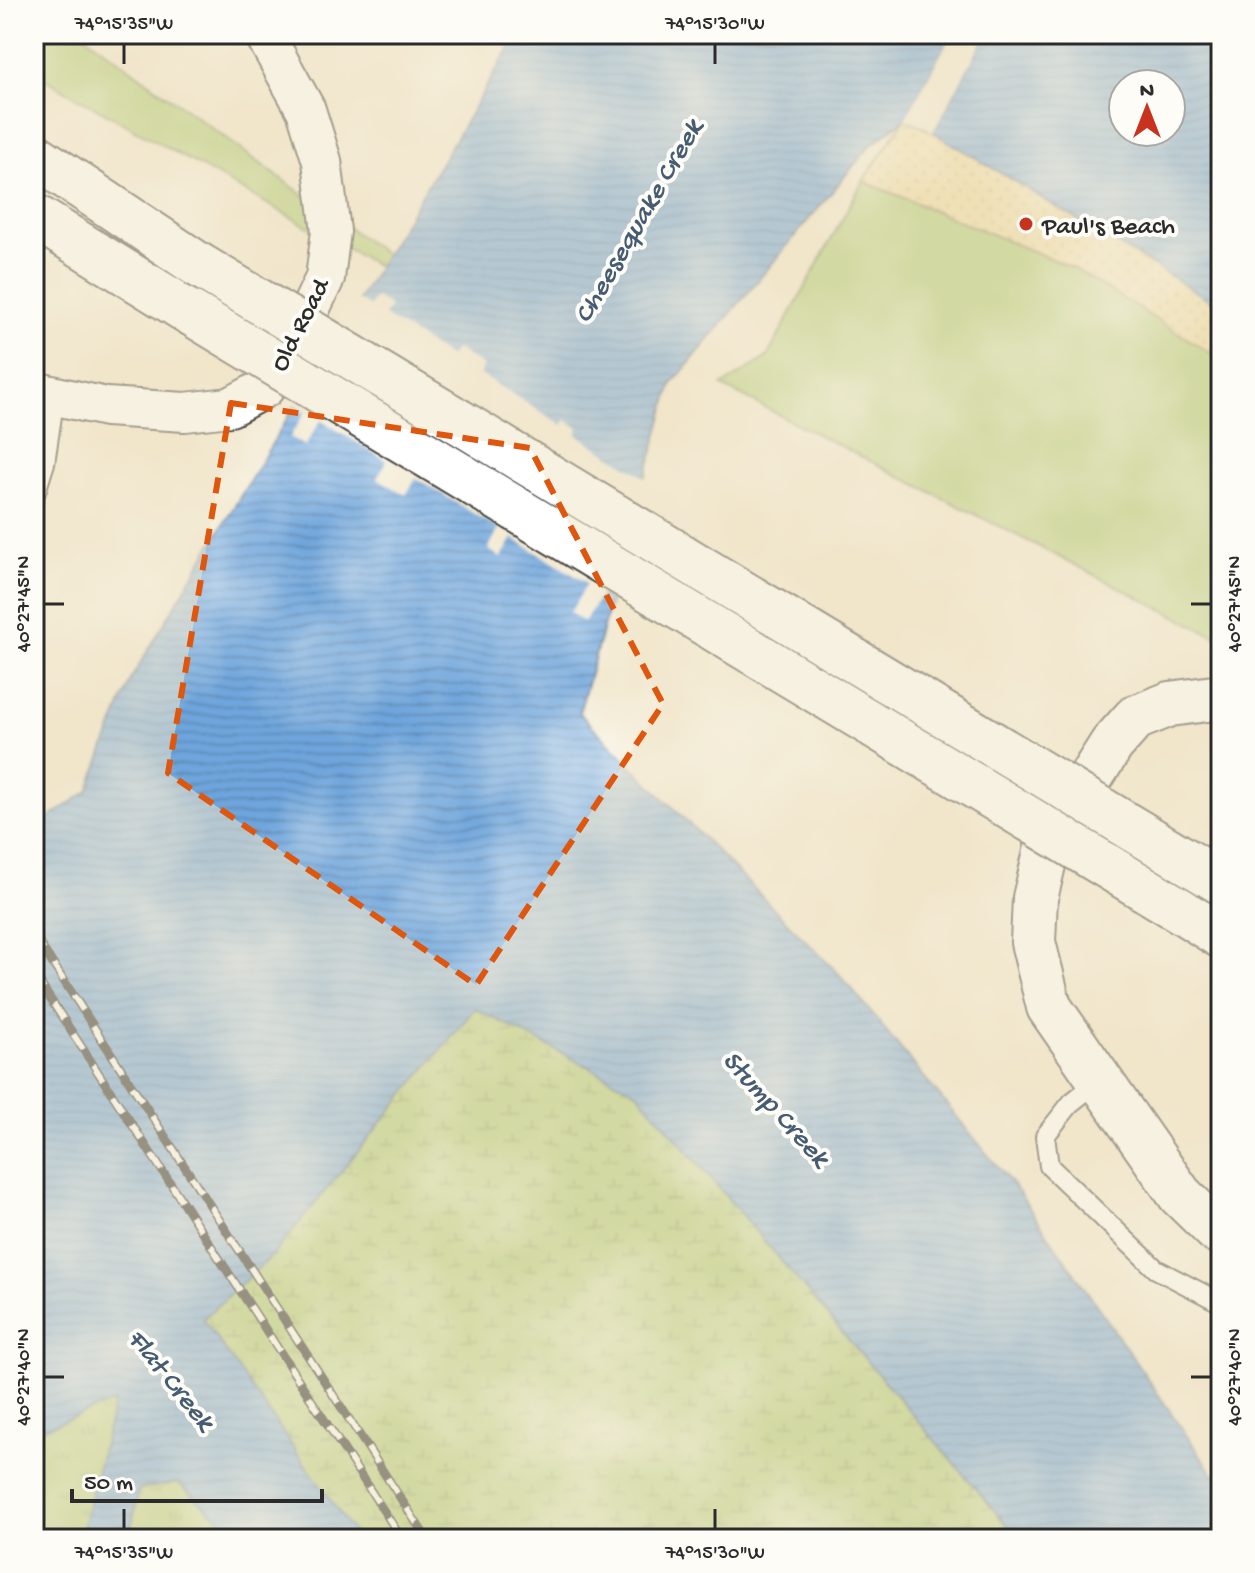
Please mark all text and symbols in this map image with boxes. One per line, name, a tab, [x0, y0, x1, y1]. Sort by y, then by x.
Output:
text: 74°15'35"W	[74, 14, 173, 37]
text: 74°15'30"W	[664, 14, 765, 37]
north arrow	[1107, 68, 1187, 148]
text: N	[1140, 79, 1154, 105]
water label: Cheesequake Creek	[568, 113, 713, 330]
place label: Paul's Beach	[1041, 213, 1175, 244]
marker: Paul's Beach	[1017, 215, 1035, 233]
street label: Old Road	[266, 273, 339, 377]
text: 40°27'45"N	[14, 556, 37, 652]
text: 40°27'45"N	[1225, 556, 1248, 652]
water label: Stump Creek	[714, 1045, 837, 1177]
water label: Flat Creek	[119, 1324, 222, 1440]
text: 40°27'40"N	[14, 1328, 37, 1426]
text: 40°27'40"N	[1225, 1328, 1248, 1426]
scale bar	[72, 1453, 322, 1503]
text: 50 m	[84, 1470, 133, 1499]
text: 74°15'35"W	[74, 1543, 173, 1566]
text: 74°15'30"W	[664, 1543, 765, 1566]

